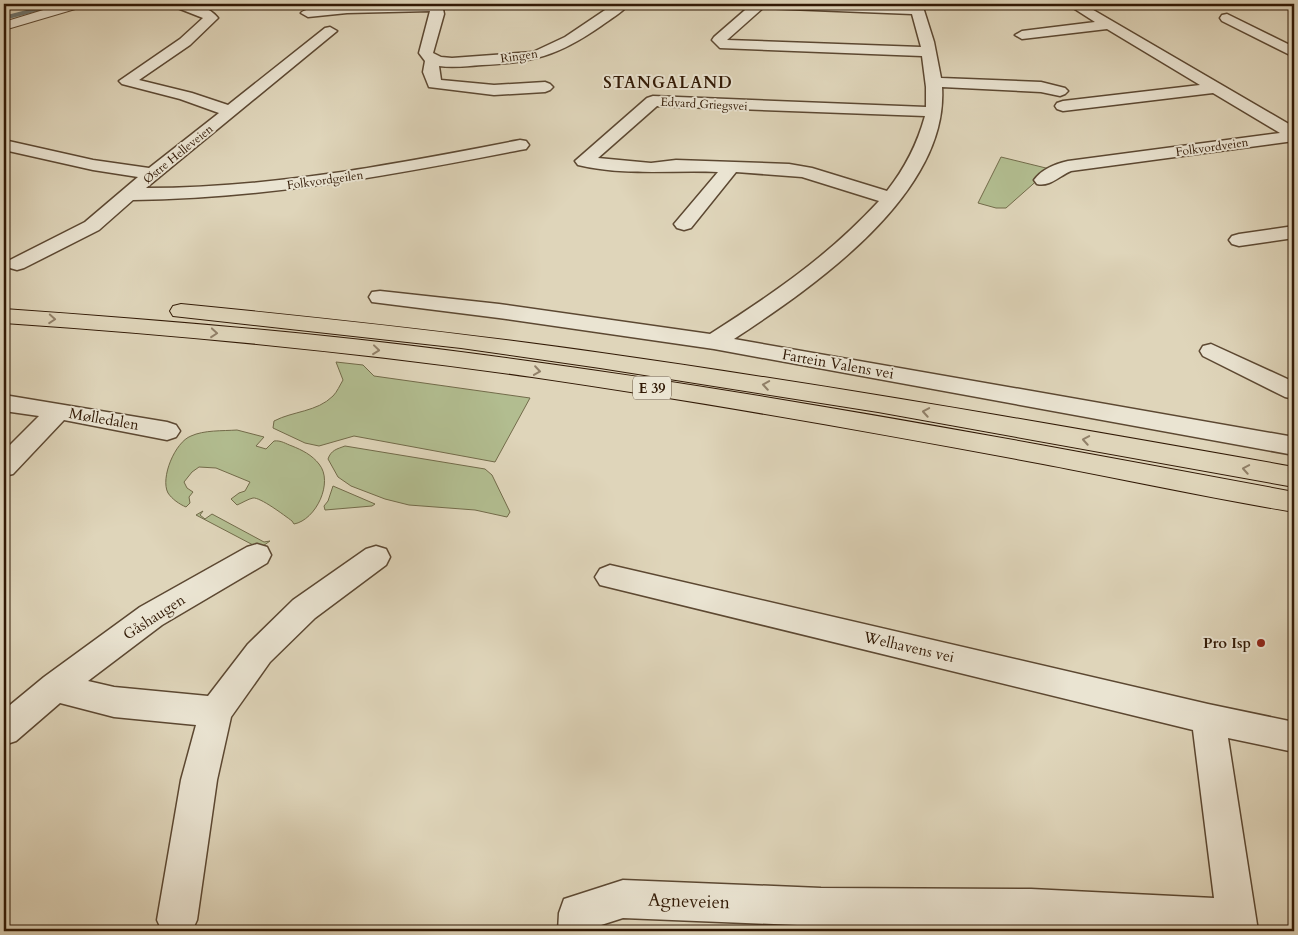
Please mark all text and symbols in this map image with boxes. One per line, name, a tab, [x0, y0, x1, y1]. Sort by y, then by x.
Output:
street label: Ringen	[499, 45, 539, 67]
district label: STANGALAND	[603, 72, 733, 94]
street label: Edvard Griegsvei	[660, 94, 749, 114]
street label: Østre Helleveien	[140, 121, 216, 187]
street label: Folkvordveien	[1175, 134, 1250, 160]
street label: Folkvordgeilen	[286, 167, 364, 193]
one-way arrow	[49, 314, 57, 325]
one-way arrow	[211, 327, 219, 338]
one-way arrow	[372, 344, 380, 355]
street label: Fartein Valens vei	[781, 344, 895, 384]
one-way arrow	[533, 365, 541, 376]
road number: E 39	[633, 376, 671, 399]
one-way arrow	[762, 381, 770, 391]
street label: Mølledalen	[67, 403, 141, 435]
one-way arrow	[922, 407, 931, 417]
one-way arrow	[1082, 436, 1091, 446]
one-way arrow	[1242, 464, 1251, 474]
street label: Gåshaugen	[119, 589, 189, 644]
street label: Welhavens vei	[861, 627, 956, 667]
place label: Pro Isp	[1203, 633, 1251, 653]
marker: Pro Isp	[1255, 637, 1267, 649]
street label: Agneveien	[648, 888, 731, 915]

